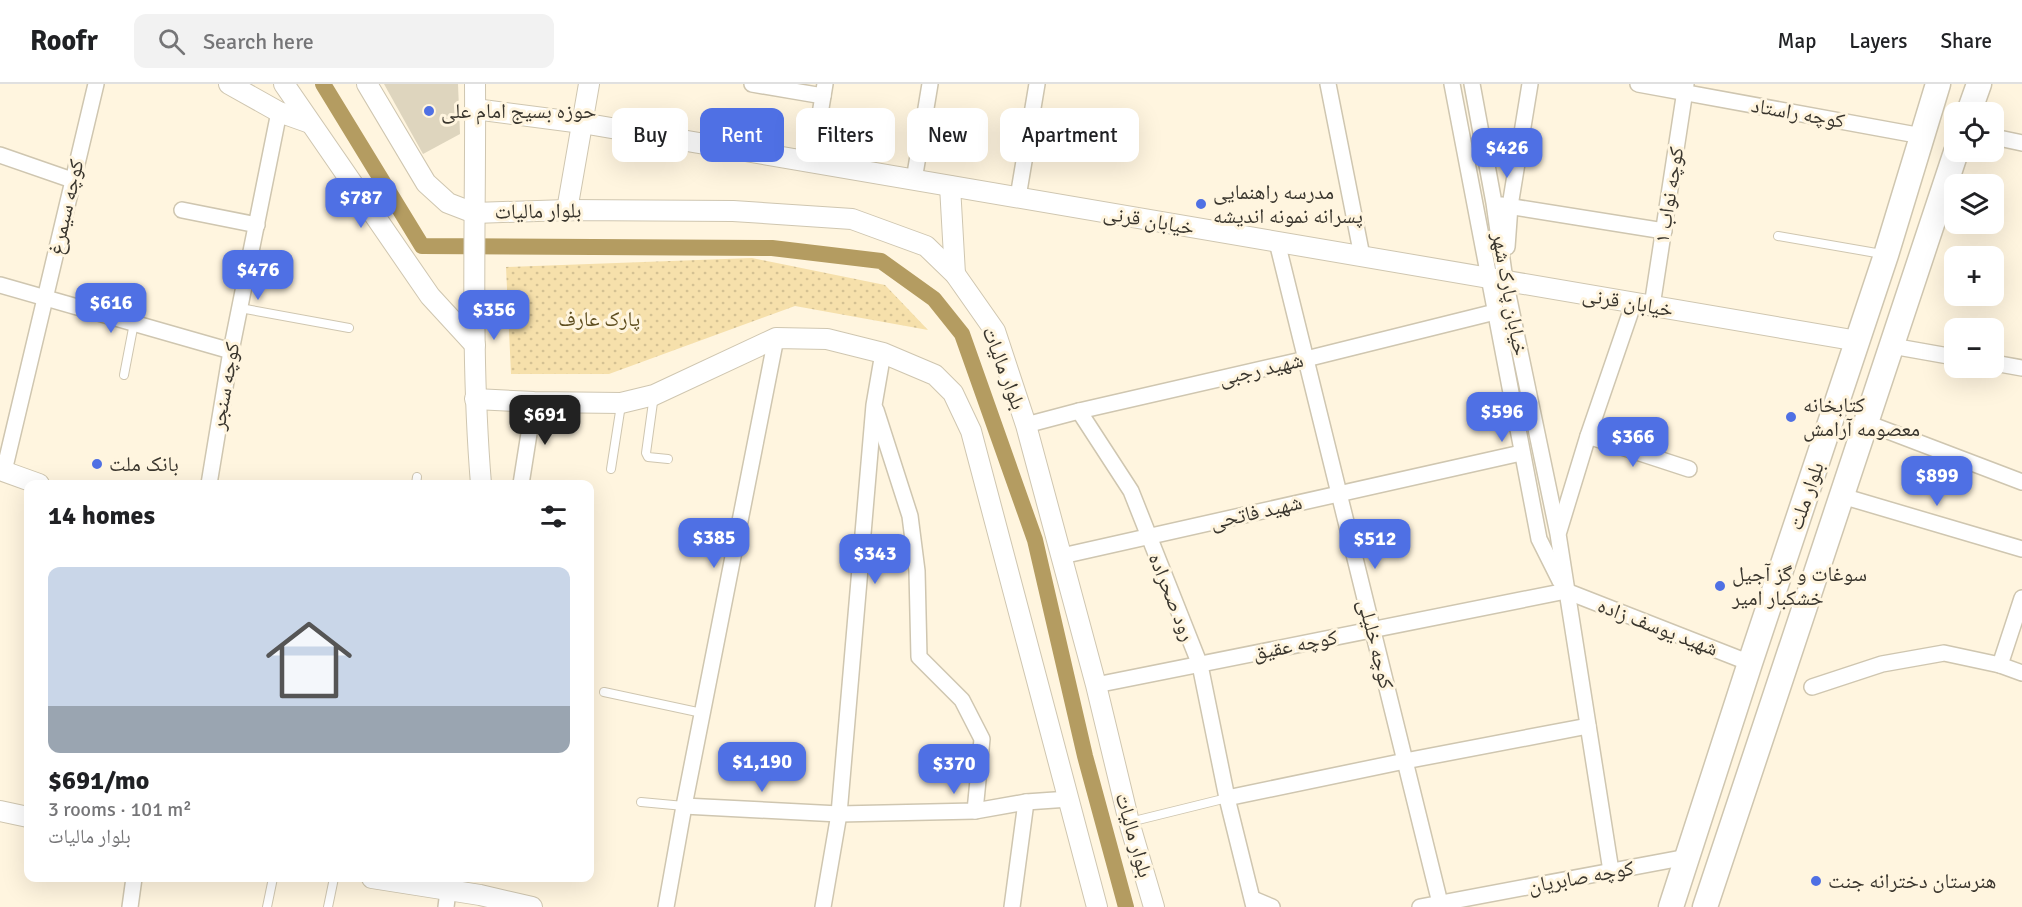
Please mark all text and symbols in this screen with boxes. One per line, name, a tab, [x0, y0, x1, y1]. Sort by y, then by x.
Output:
search box	[134, 14, 554, 68]
text: Roofr	[30, 24, 98, 58]
icon: search	[155, 25, 188, 58]
text: Search here	[203, 28, 314, 55]
text: Map	[1778, 28, 1816, 54]
text: Layers	[1849, 28, 1907, 54]
text: Share	[1940, 28, 1992, 54]
street label: کوچه راستاد	[1749, 92, 1847, 134]
place label: حوزه بسیج امام علی	[441, 98, 596, 125]
map controls	[1944, 102, 2004, 378]
button: locate	[1944, 102, 2004, 162]
marker: حوزه بسیج امام علی	[422, 104, 436, 118]
chip: Buy	[612, 108, 688, 162]
chip: Rent	[700, 108, 784, 162]
chip: Filters	[796, 108, 895, 162]
chip: New	[907, 108, 988, 162]
chip: Apartment	[1000, 108, 1139, 162]
pin: $426	[1471, 128, 1543, 179]
text: $426	[1485, 135, 1529, 160]
street label: کوچه نواب ۱	[1649, 145, 1689, 245]
street label: کوچه سیمرغ	[42, 156, 90, 257]
button: layers	[1944, 174, 2004, 234]
pin: $787	[325, 178, 397, 229]
place label: مدرسه راهنمایی پسرانه نمونه اندیشه	[1213, 179, 1363, 229]
text: $787	[339, 185, 383, 210]
street label: بلوار مالیات	[494, 197, 582, 225]
marker: مدرسه راهنمایی پسرانه نمونه اندیشه	[1194, 197, 1208, 211]
street label: خیابان قرنی	[1102, 199, 1196, 241]
street label: خیابان پارک شهر	[1486, 229, 1534, 358]
button: +	[1944, 246, 2004, 306]
pin: $476	[222, 250, 294, 301]
text: $476	[236, 257, 280, 282]
street label: خیابان قرنی	[1581, 281, 1675, 323]
pin: $616	[75, 283, 147, 334]
text: $616	[89, 290, 133, 315]
pin: $356	[458, 290, 530, 341]
text: $356	[472, 297, 516, 322]
park label: پارک عارف	[558, 306, 640, 332]
button: −	[1944, 318, 2004, 378]
street label: بلوار مالیات	[976, 323, 1032, 413]
street label: کوچه سنجر	[204, 340, 246, 433]
street label: شهید رجبی	[1216, 347, 1306, 391]
pin: $596	[1466, 392, 1538, 443]
place label: کتابخانه معصومه آرامش	[1803, 392, 1920, 442]
pin: $691	[509, 395, 581, 446]
text: $596	[1480, 399, 1524, 424]
text: $691	[523, 402, 567, 427]
marker: کتابخانه معصومه آرامش	[1784, 410, 1798, 424]
pin: $366	[1597, 417, 1669, 468]
text: $366	[1611, 424, 1655, 449]
place label: بانک ملت	[109, 451, 179, 477]
pin: $899	[1901, 456, 1973, 507]
marker: بانک ملت	[90, 457, 104, 471]
street label: بلوار ملت	[1782, 459, 1830, 533]
text: $899	[1915, 463, 1959, 488]
street label: شهید فاتحی	[1207, 489, 1305, 535]
text: 14 homes	[48, 500, 155, 532]
icon: filters	[537, 500, 570, 533]
pin: $385	[678, 518, 750, 569]
pin: $512	[1339, 519, 1411, 570]
text: $385	[692, 525, 736, 550]
text: $512	[1353, 526, 1397, 551]
pin: $343	[839, 534, 911, 585]
text: $343	[853, 541, 897, 566]
street label: رود صحراده	[1143, 549, 1201, 645]
place label: سوغات و گز آجیل خشکبار امیر	[1731, 561, 1867, 611]
marker: سوغات و گز آجیل خشکبار امیر	[1713, 579, 1727, 593]
street label: شهید یوسف زاده	[1594, 592, 1722, 662]
street label: کوچه خلیلی	[1352, 596, 1400, 692]
icon: home	[255, 606, 363, 714]
street label: کوچه عقیق	[1250, 624, 1340, 666]
pin: $1,190	[713, 742, 811, 793]
pin: $370	[918, 744, 990, 795]
text: $1,190	[732, 749, 792, 774]
text: $370	[932, 751, 976, 776]
text: $691/mo	[48, 765, 149, 797]
street label: بلوار مالیات	[1110, 790, 1158, 880]
text: 3 rooms · 101 m²	[48, 797, 192, 822]
text: بلوار مالیات	[48, 824, 131, 849]
street label: کوچه صابریان	[1526, 855, 1636, 899]
place label: هنرستان دخترانه جنت	[1828, 868, 1997, 894]
marker: هنرستان دخترانه جنت	[1809, 874, 1823, 888]

